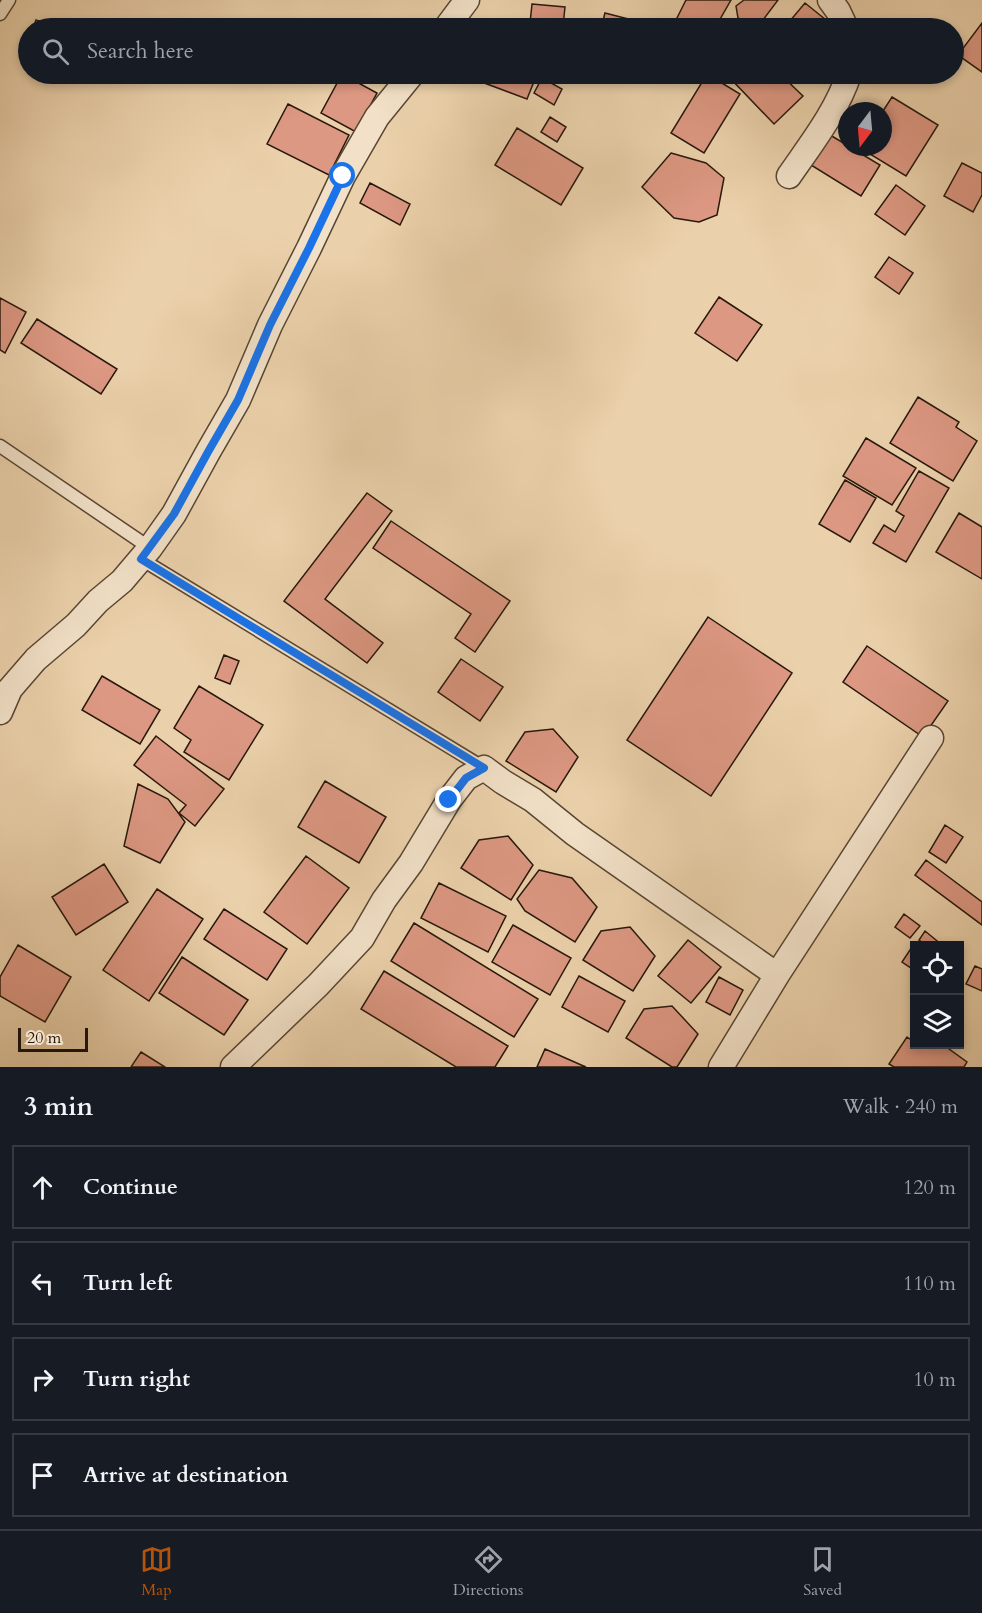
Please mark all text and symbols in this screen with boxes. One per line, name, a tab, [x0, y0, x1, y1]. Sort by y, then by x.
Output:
search box	[18, 18, 964, 84]
icon: search	[39, 35, 72, 68]
text: Search here	[87, 36, 194, 66]
north arrow	[838, 102, 892, 156]
route start	[329, 162, 355, 188]
route end	[435, 786, 461, 812]
map controls	[910, 941, 964, 1049]
button: locate	[910, 941, 964, 995]
button: layers	[910, 995, 964, 1049]
scale bar	[18, 1025, 88, 1052]
text: 20 m	[27, 1027, 61, 1049]
text: 3 min	[24, 1089, 93, 1124]
text: Walk · 240 m	[843, 1093, 958, 1120]
icon: ahead	[26, 1171, 59, 1204]
text: Continue	[83, 1172, 178, 1202]
text: 120 m	[903, 1174, 956, 1201]
icon: left	[26, 1267, 59, 1300]
text: Turn left	[83, 1268, 172, 1298]
text: 110 m	[903, 1270, 956, 1297]
icon: right	[26, 1363, 59, 1396]
text: Turn right	[83, 1364, 190, 1394]
text: 10 m	[913, 1366, 956, 1393]
icon: arrive	[26, 1459, 59, 1492]
text: Arrive at destination	[83, 1460, 288, 1490]
tab: Map	[140, 1543, 173, 1601]
tab: Directions	[453, 1543, 523, 1601]
tab: Saved	[803, 1543, 842, 1601]

